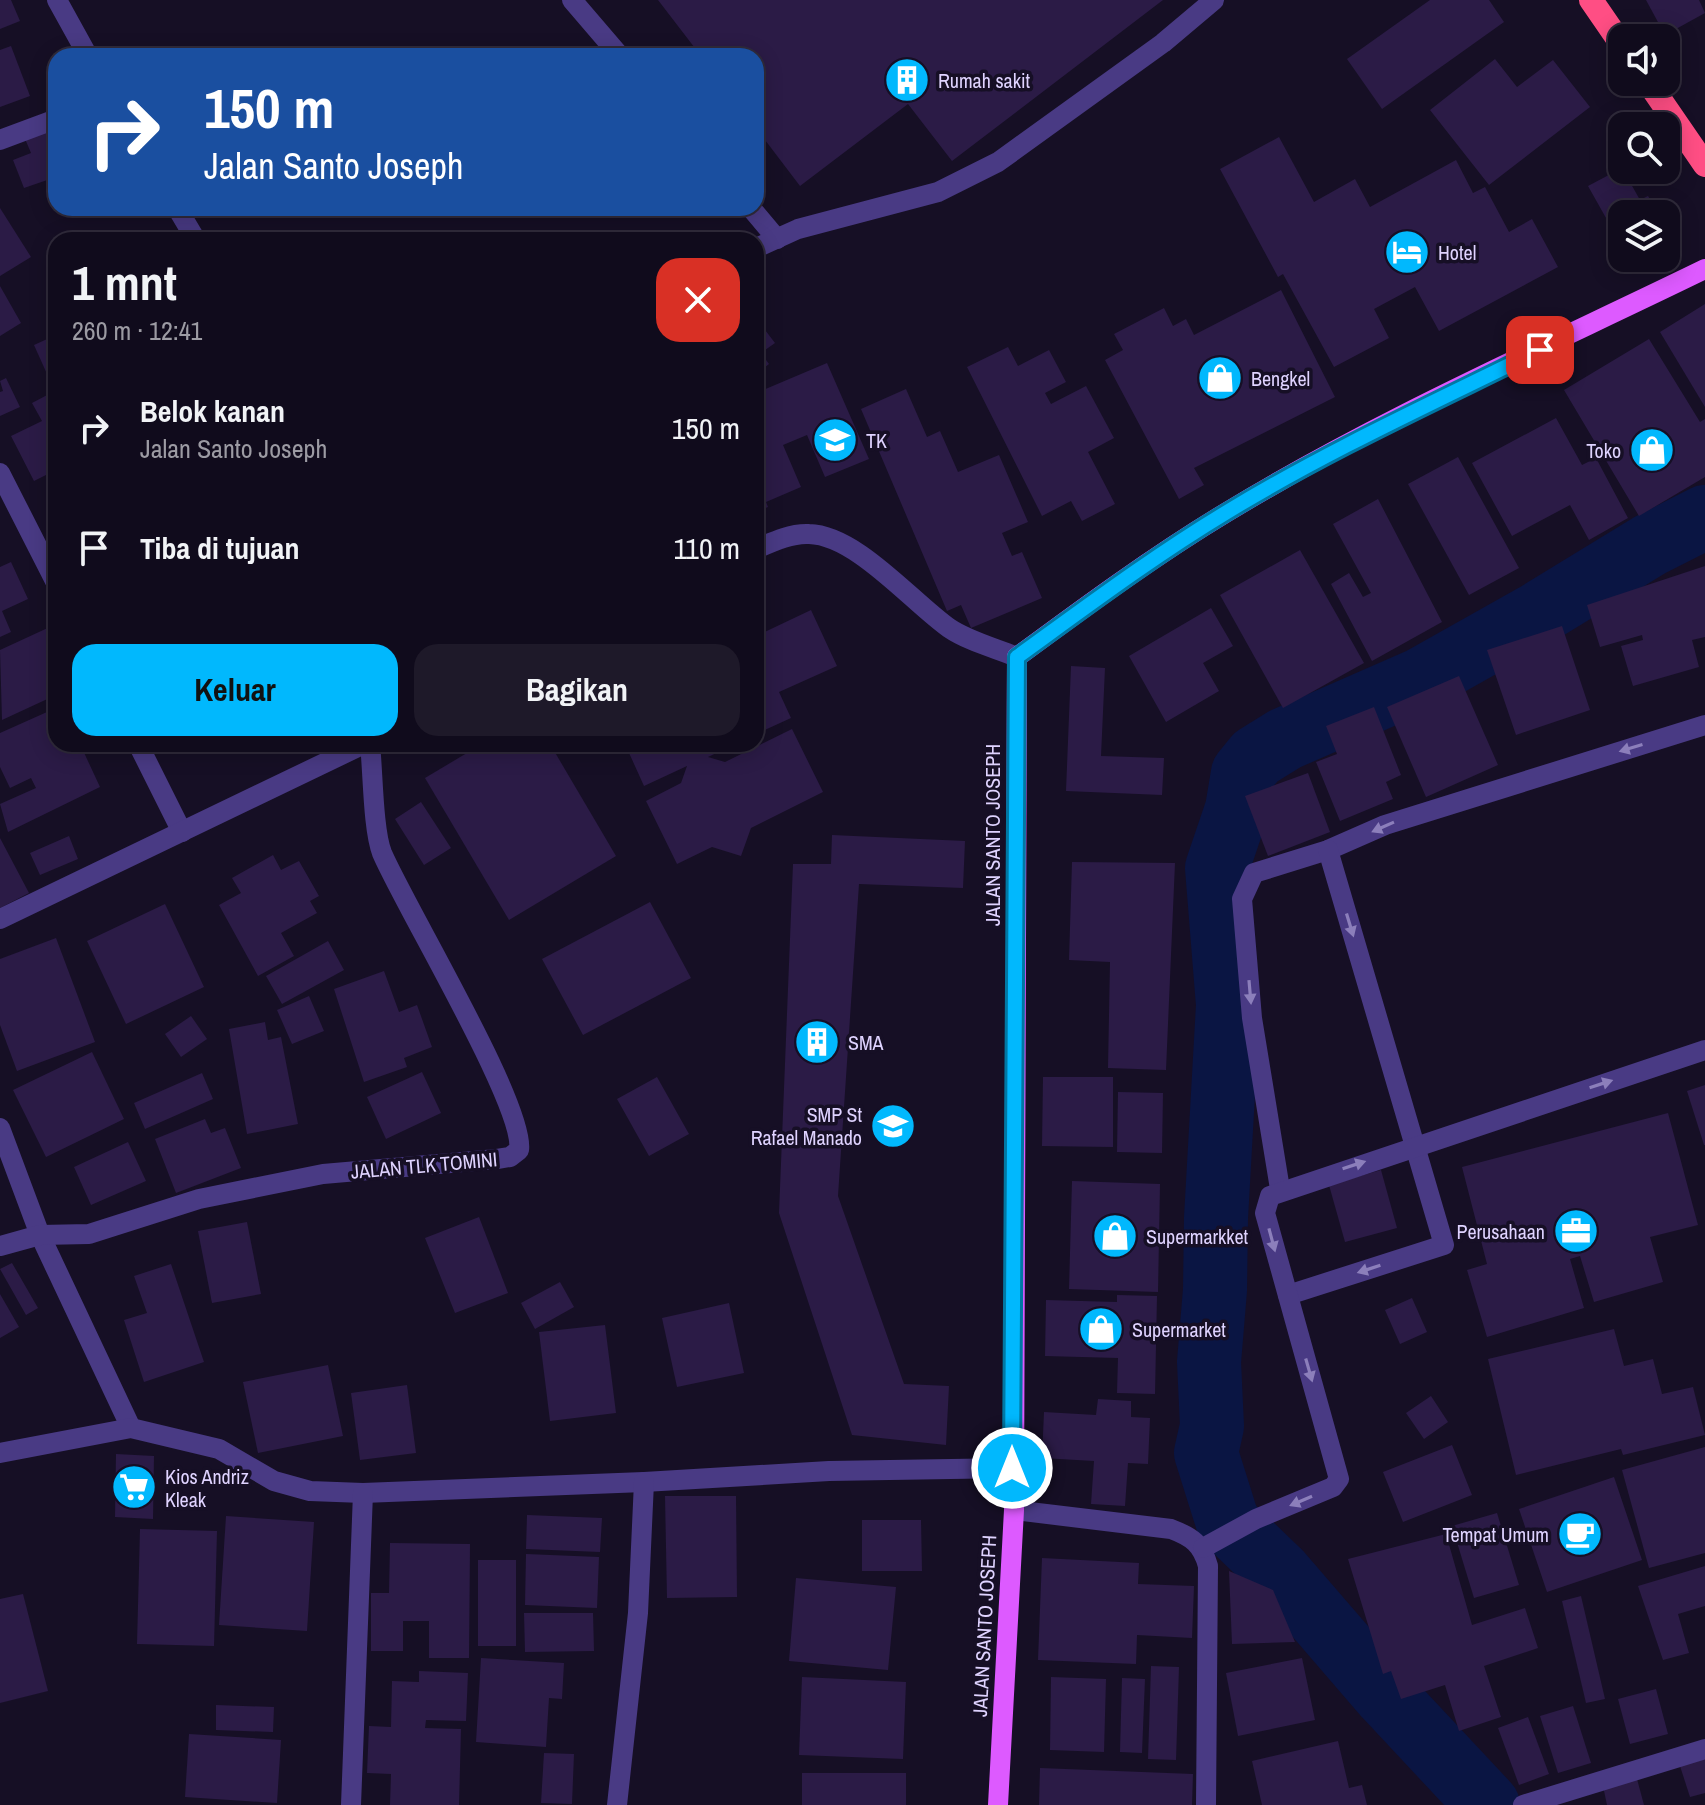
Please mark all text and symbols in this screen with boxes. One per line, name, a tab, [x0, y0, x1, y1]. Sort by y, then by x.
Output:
map controls	[1608, 24, 1680, 272]
button: sound	[1608, 24, 1680, 96]
building icon: Rumah sakit	[883, 56, 931, 104]
place label: Rumah sakit	[938, 67, 1031, 94]
text: 150 m	[204, 70, 334, 145]
icon: right	[72, 80, 176, 184]
button: search	[1608, 112, 1680, 184]
text: Jalan Santo Joseph	[204, 142, 463, 190]
button: layers	[1608, 200, 1680, 272]
hotel icon: Hotel	[1383, 228, 1431, 276]
place label: Hotel	[1438, 239, 1476, 266]
text: 1 mnt	[72, 250, 177, 315]
button: close	[656, 258, 740, 342]
text: 260 m · 12:41	[72, 313, 202, 348]
pin	[1506, 316, 1574, 384]
icon: arrive	[1518, 328, 1562, 372]
shop icon: Bengkel	[1196, 354, 1244, 402]
place label: Bengkel	[1251, 365, 1310, 392]
text: Belok kanan	[140, 391, 285, 431]
icon: right	[72, 406, 116, 450]
text: 150 m	[672, 408, 740, 448]
school or university icon: TK	[811, 416, 859, 464]
shop icon: Toko	[1628, 426, 1676, 474]
place label: TK	[866, 427, 887, 454]
text: Jalan Santo Joseph	[140, 431, 327, 466]
place label: Toko	[1586, 437, 1621, 464]
icon: arrive	[72, 526, 116, 570]
text: Tiba di tujuan	[140, 528, 300, 568]
text: 110 m	[673, 528, 740, 568]
button: Keluar	[72, 644, 398, 736]
button: Bagikan	[414, 644, 740, 736]
one-way arrow	[1618, 742, 1642, 755]
street label: JALAN SANTO JOSEPH	[979, 744, 1006, 926]
one-way arrow	[1371, 821, 1395, 834]
one-way arrow	[1344, 914, 1357, 938]
one-way arrow	[1244, 980, 1257, 1005]
building icon: SMA	[793, 1018, 841, 1066]
place label: SMA	[848, 1029, 884, 1056]
one-way arrow	[1589, 1077, 1613, 1090]
place label: SMP St Rafael Manado	[751, 1101, 862, 1151]
school or university icon: SMP St Rafael Manado	[869, 1102, 917, 1150]
street label: JALAN TLK TOMINI	[350, 1145, 498, 1185]
one-way arrow	[1342, 1158, 1366, 1171]
office icon: Perusahaan	[1552, 1207, 1600, 1255]
shop icon: Supermarkket	[1091, 1212, 1139, 1260]
place label: Perusahaan	[1457, 1218, 1545, 1245]
place label: Supermarkket	[1146, 1223, 1249, 1250]
one-way arrow	[1267, 1227, 1279, 1252]
one-way arrow	[1357, 1263, 1381, 1276]
shop icon: Supermarket	[1077, 1305, 1125, 1353]
place label: Supermarket	[1132, 1316, 1226, 1343]
one-way arrow	[1304, 1358, 1316, 1383]
position arrow	[970, 1426, 1054, 1510]
supermarket icon: Kios Andriz Kleak	[110, 1463, 158, 1511]
place label: Kios Andriz Kleak	[165, 1463, 249, 1513]
one-way arrow	[1289, 1494, 1313, 1507]
cafe icon: Tempat Umum	[1556, 1510, 1604, 1558]
place label: Tempat Umum	[1442, 1521, 1549, 1548]
street label: JALAN SANTO JOSEPH	[966, 1534, 1002, 1718]

